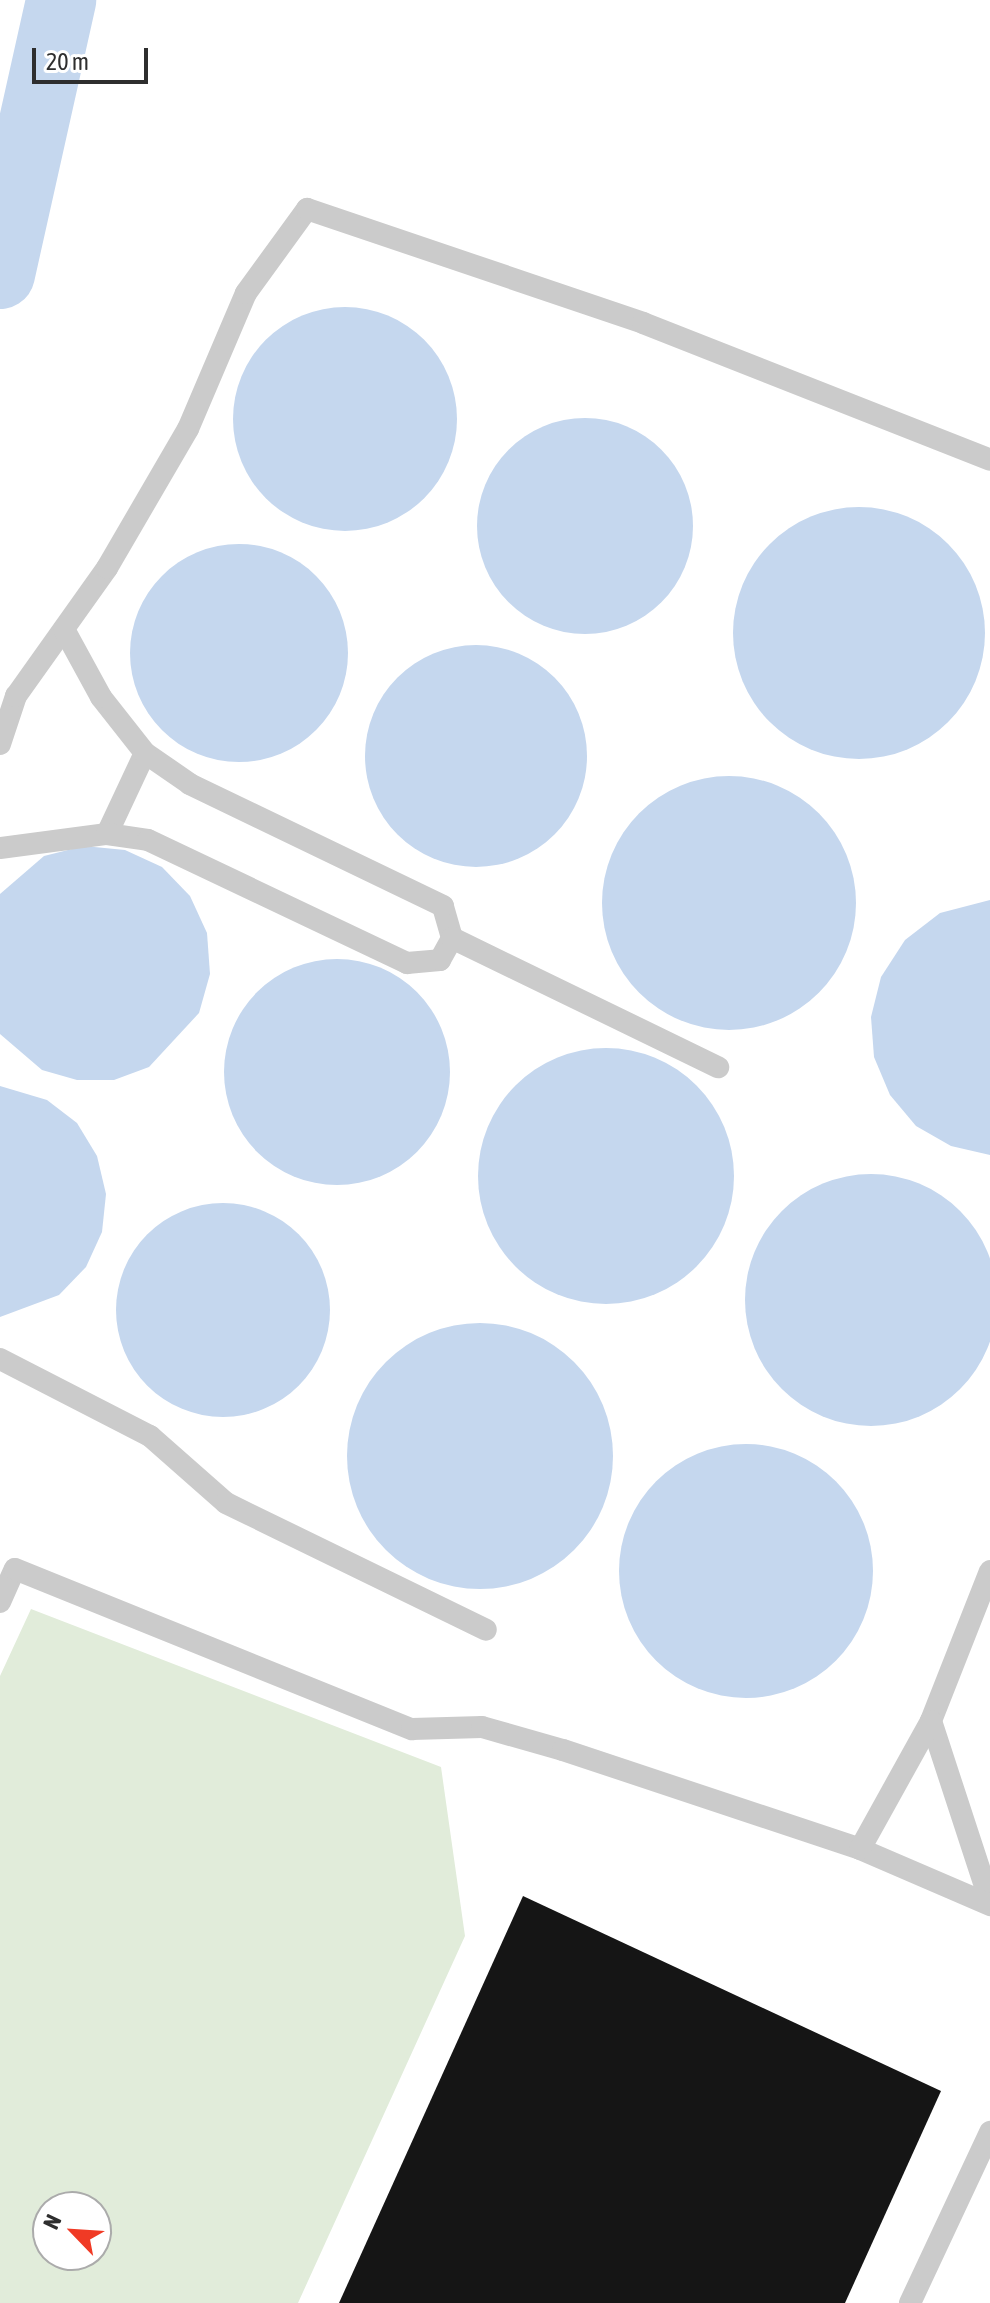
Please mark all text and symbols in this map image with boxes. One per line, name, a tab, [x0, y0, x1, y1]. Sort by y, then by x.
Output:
scale bar	[36, 32, 152, 82]
text: 20 m	[46, 48, 89, 75]
north arrow	[32, 2191, 112, 2271]
text: N	[38, 2210, 67, 2233]

